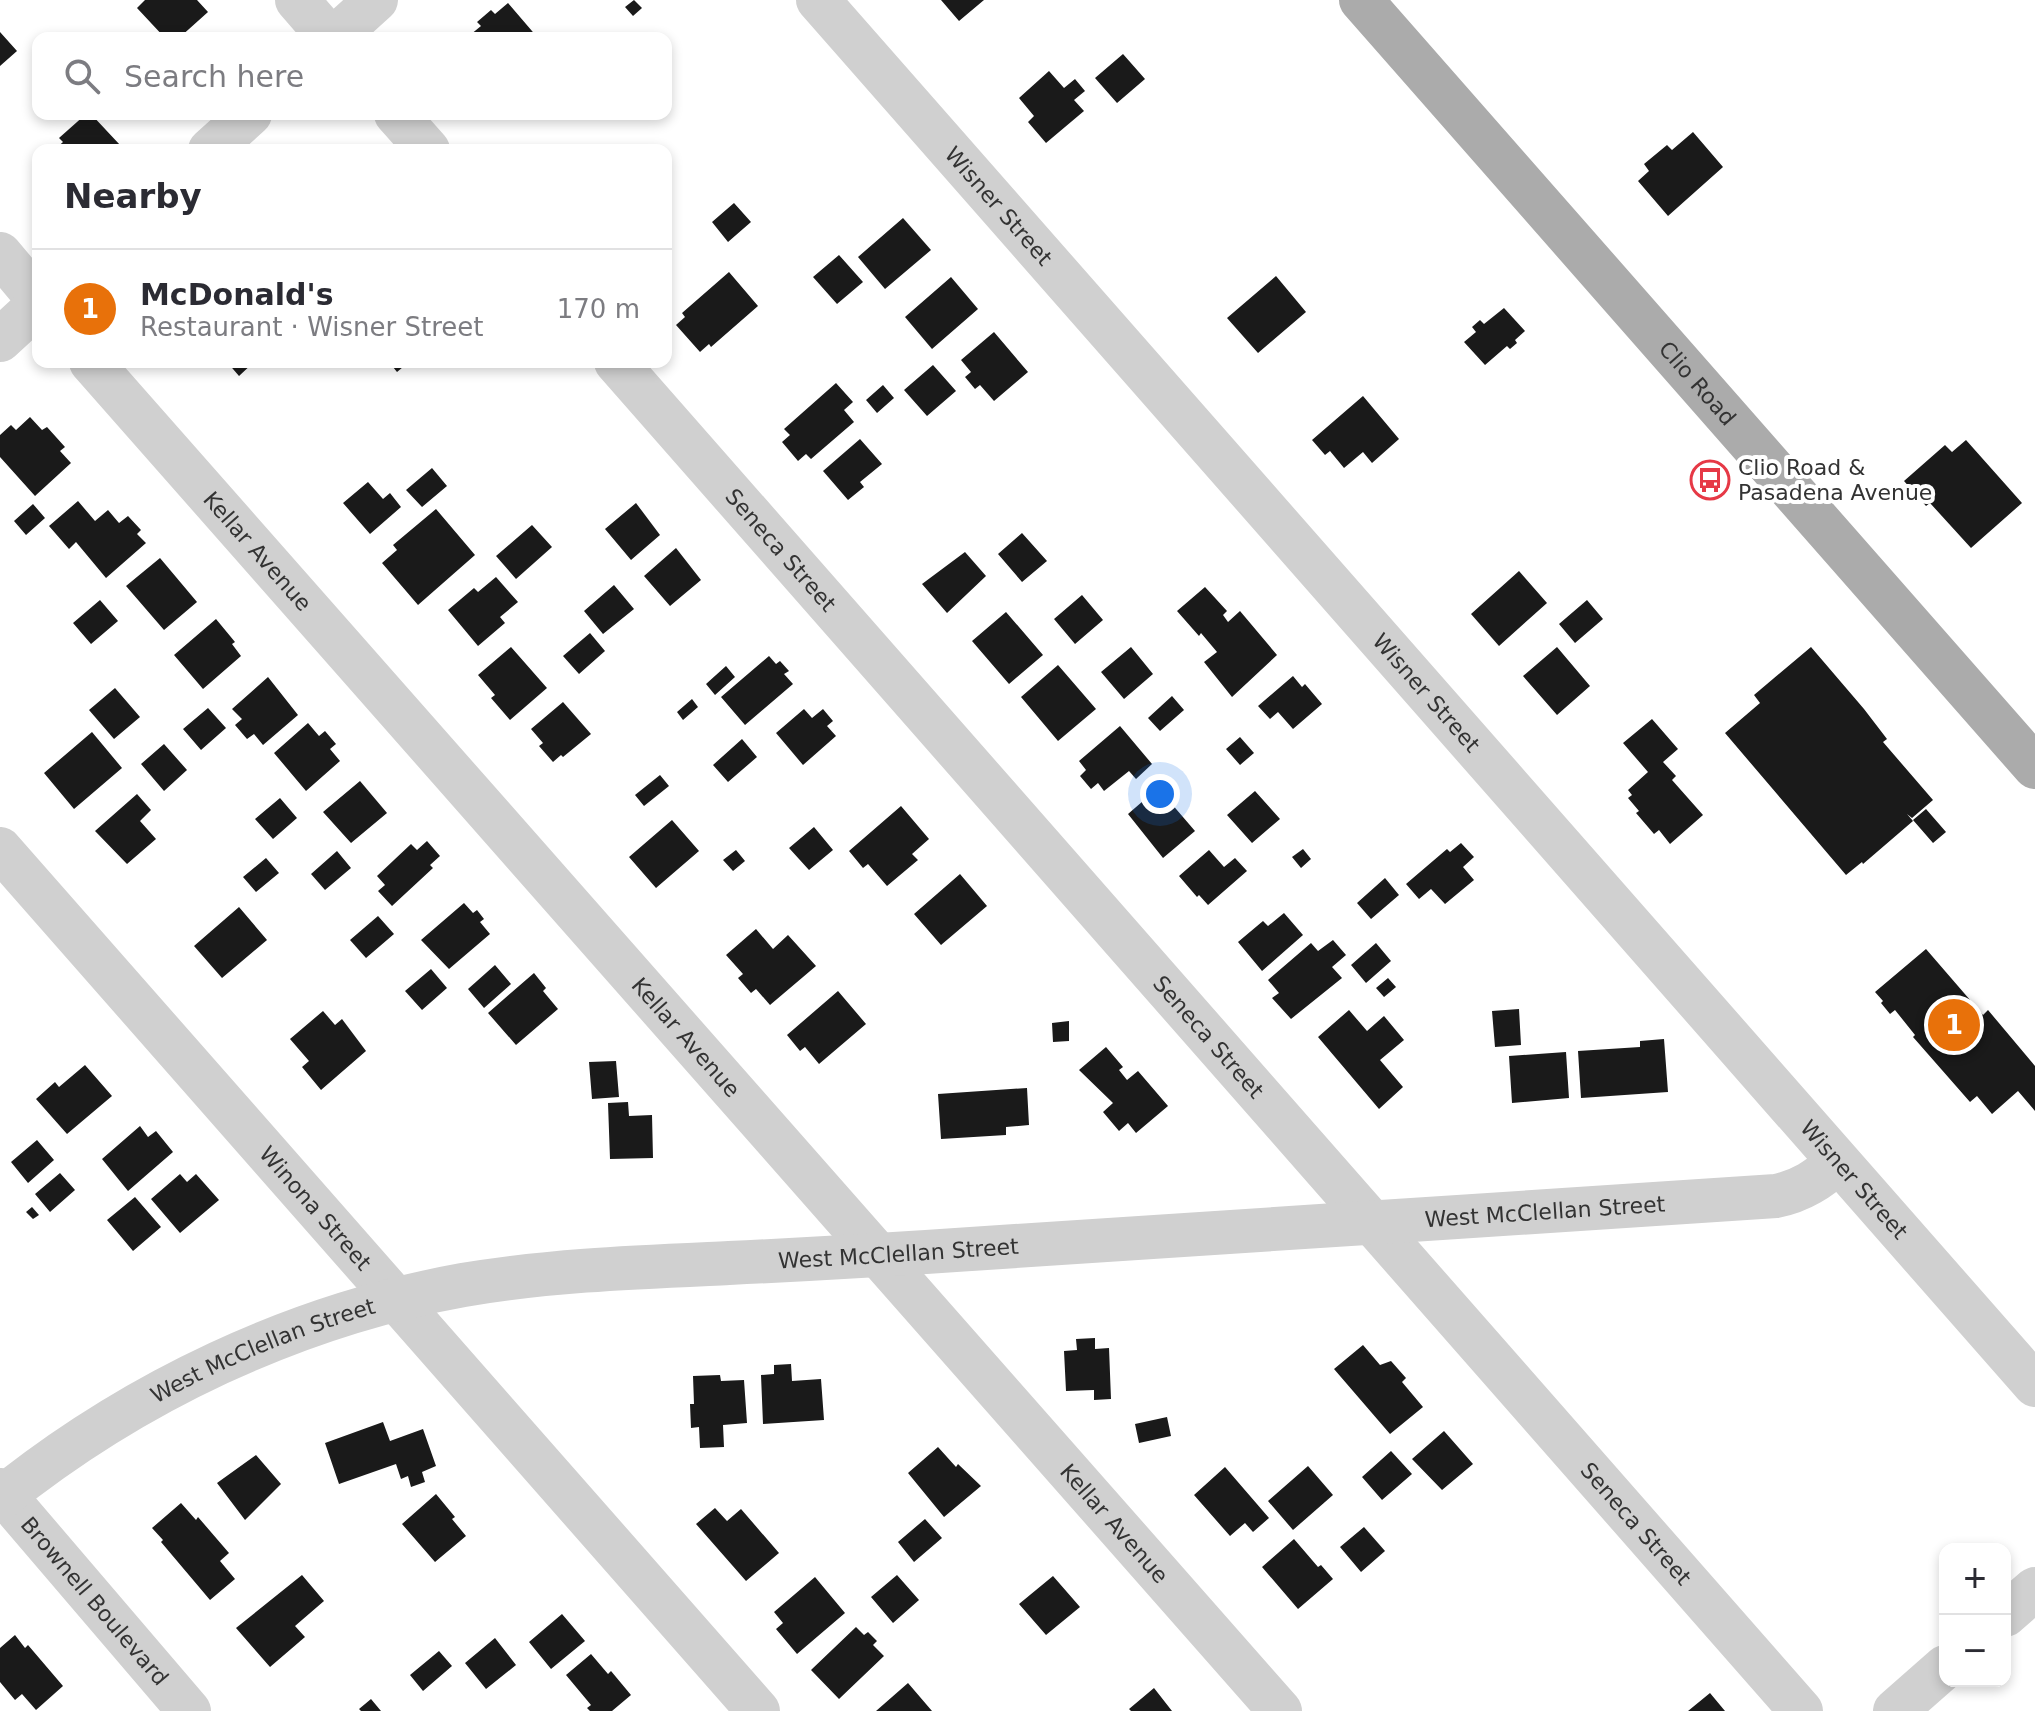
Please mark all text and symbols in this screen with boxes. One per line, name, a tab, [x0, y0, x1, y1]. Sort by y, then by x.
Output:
search box	[32, 32, 672, 120]
icon: search	[60, 54, 104, 98]
text: Search here	[124, 59, 304, 94]
street label: Wisner Street	[940, 141, 1058, 270]
text: Nearby	[64, 176, 202, 216]
text: McDonald's	[140, 277, 334, 312]
text: 1	[81, 294, 99, 324]
text: 170 m	[557, 294, 640, 324]
text: Restaurant · Wisner Street	[140, 312, 483, 342]
street label: Clio Road	[1654, 336, 1741, 430]
place label: Clio Road & Pasadena Avenue	[1738, 455, 1932, 505]
bus stop icon: Clio Road & Pasadena Avenue	[1689, 459, 1731, 501]
street label: Seneca Street	[721, 484, 842, 616]
street label: Kellar Avenue	[199, 486, 317, 616]
street label: Wisner Street	[1368, 628, 1486, 757]
your location	[1140, 774, 1180, 814]
street label: Seneca Street	[1148, 970, 1269, 1103]
street label: Kellar Avenue	[627, 972, 745, 1102]
pin: 1	[1928, 995, 1980, 1055]
street label: Wisner Street	[1796, 1115, 1913, 1244]
street label: Winona Street	[255, 1141, 377, 1275]
street label: West McClellan Street	[1424, 1191, 1666, 1232]
street label: West McClellan Street	[778, 1233, 1020, 1273]
street label: West McClellan Street	[146, 1293, 378, 1408]
street label: Seneca Street	[1576, 1457, 1697, 1590]
street label: Kellar Avenue	[1055, 1459, 1174, 1588]
street label: Brownell Boulevard	[16, 1512, 174, 1690]
map controls	[1939, 1543, 2011, 1687]
button: +	[1939, 1543, 2011, 1615]
button: −	[1939, 1615, 2011, 1687]

